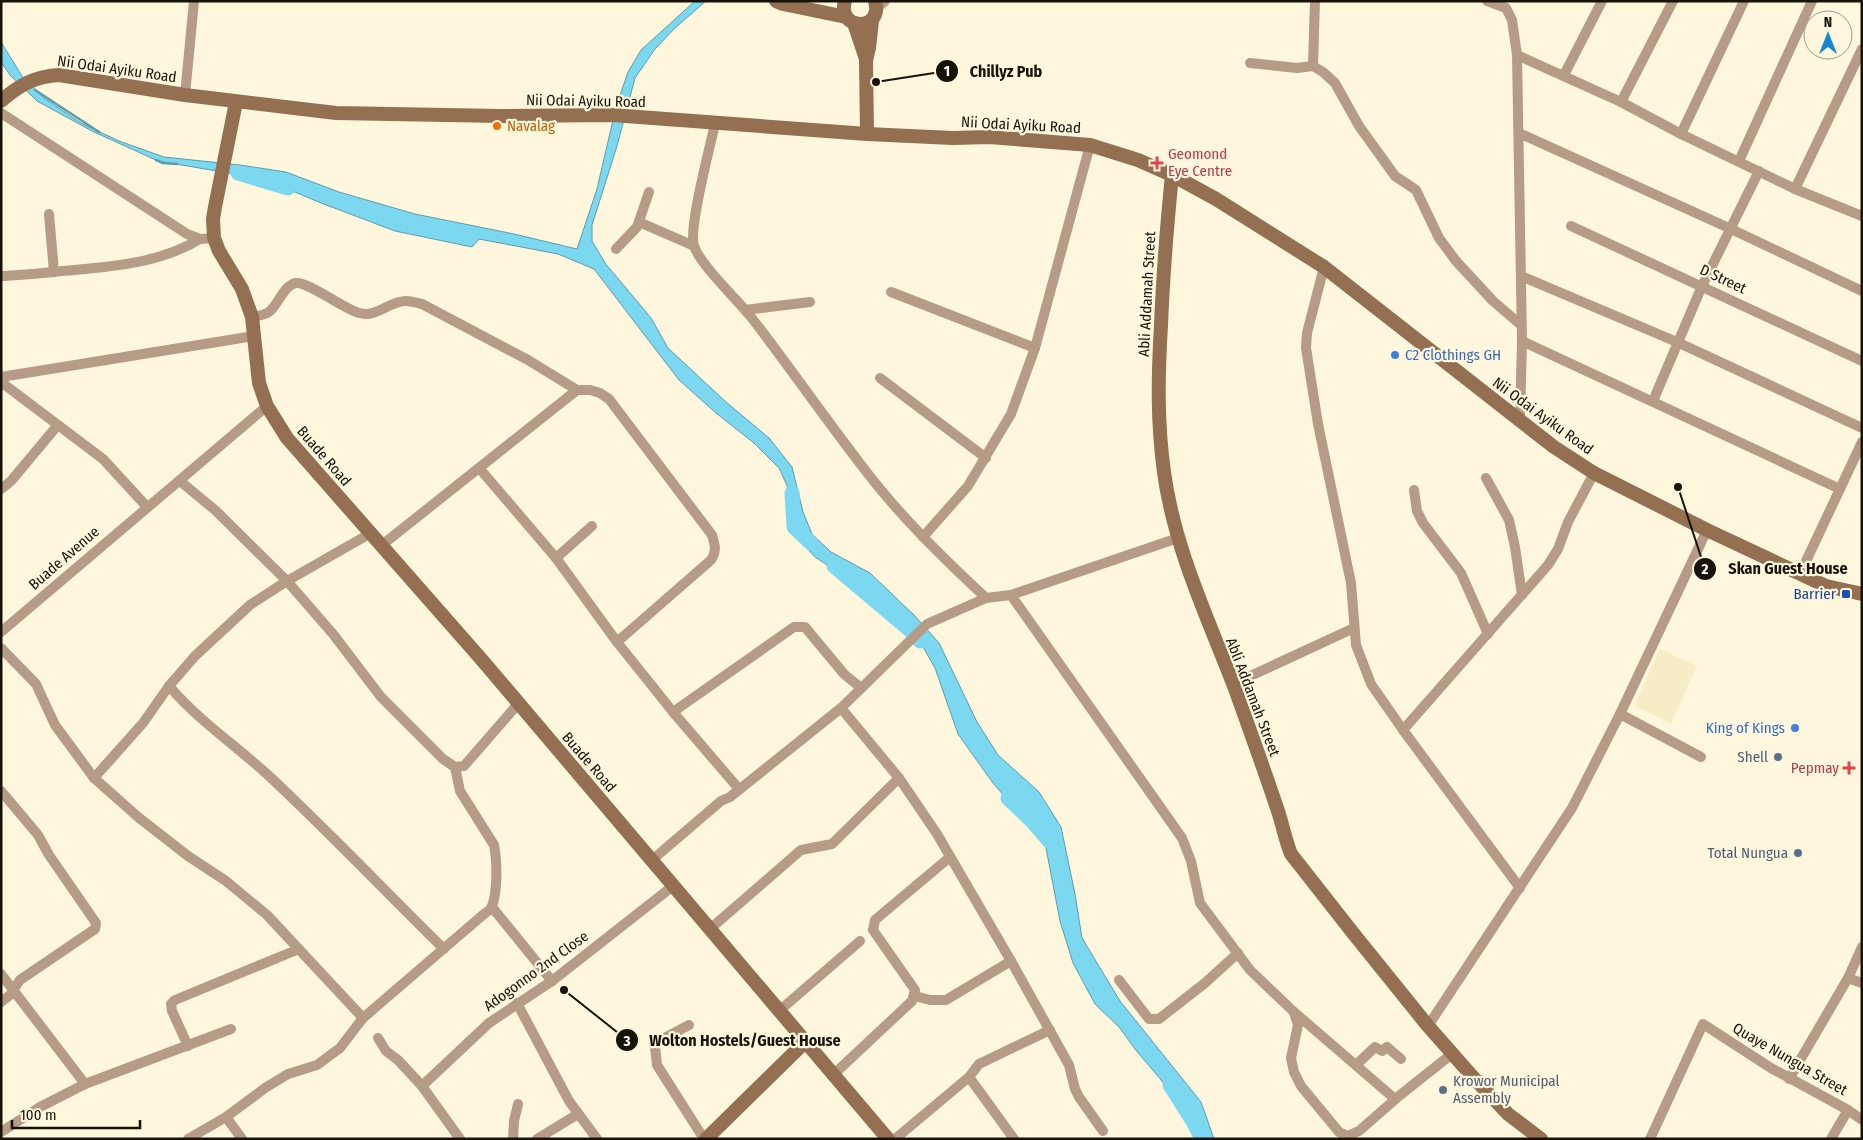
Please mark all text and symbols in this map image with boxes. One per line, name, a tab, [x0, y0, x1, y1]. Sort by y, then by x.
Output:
north arrow	[1803, 10, 1853, 60]
text: N	[1824, 14, 1832, 31]
street label: Nii Odai Ayiku Road	[56, 52, 178, 86]
callout: Chillyz Pub	[935, 56, 1052, 87]
text: 1	[944, 62, 950, 80]
text: Chillyz Pub	[970, 62, 1042, 81]
street label: Nii Odai Ayiku Road	[526, 91, 646, 111]
street label: Nii Odai Ayiku Road	[961, 113, 1081, 137]
place label: Navalag	[507, 117, 555, 135]
marker: Navalag	[491, 120, 503, 132]
place label: Geomond Eye Centre	[1168, 145, 1232, 180]
marker: Geomond Eye Centre	[1150, 156, 1164, 170]
street label: Abli Addamah Street	[1135, 231, 1159, 357]
street label: D Street	[1697, 260, 1749, 298]
place label: C2 Clothings GH	[1405, 346, 1501, 364]
marker: C2 Clothings GH	[1389, 349, 1401, 361]
street label: Nii Odai Ayiku Road	[1489, 373, 1597, 459]
street label: Buade Road	[293, 422, 355, 490]
street label: Buade Avenue	[25, 523, 103, 593]
callout: Skan Guest House	[1693, 553, 1857, 584]
text: Skan Guest House	[1728, 559, 1848, 578]
text: 2	[1701, 560, 1709, 578]
place label: Barrier	[1794, 585, 1837, 603]
marker: Barrier	[1840, 588, 1852, 600]
street label: Abli Addamah Street	[1222, 635, 1284, 759]
place label: King of Kings	[1706, 719, 1785, 737]
marker: King of Kings	[1789, 722, 1801, 734]
street label: Buade Road	[558, 728, 620, 796]
place label: Shell	[1737, 748, 1768, 766]
marker: Shell	[1772, 751, 1784, 763]
place label: Pepmay	[1791, 759, 1839, 777]
marker: Pepmay	[1843, 762, 1855, 774]
place label: Total Nungua	[1708, 844, 1788, 862]
marker: Total Nungua	[1792, 847, 1804, 859]
street label: Adogonno 2nd Close	[480, 927, 592, 1015]
street label: Quaye Nungua Street	[1729, 1019, 1851, 1099]
callout: Wolton Hostels/Guest House	[614, 1025, 850, 1056]
text: Wolton Hostels/Guest House	[649, 1031, 841, 1050]
text: 3	[622, 1032, 631, 1050]
place label: Krowor Municipal Assembly	[1453, 1072, 1560, 1107]
marker: Krowor Municipal Assembly	[1437, 1084, 1449, 1096]
scale bar	[12, 1098, 140, 1130]
text: 100 m	[20, 1106, 57, 1124]

